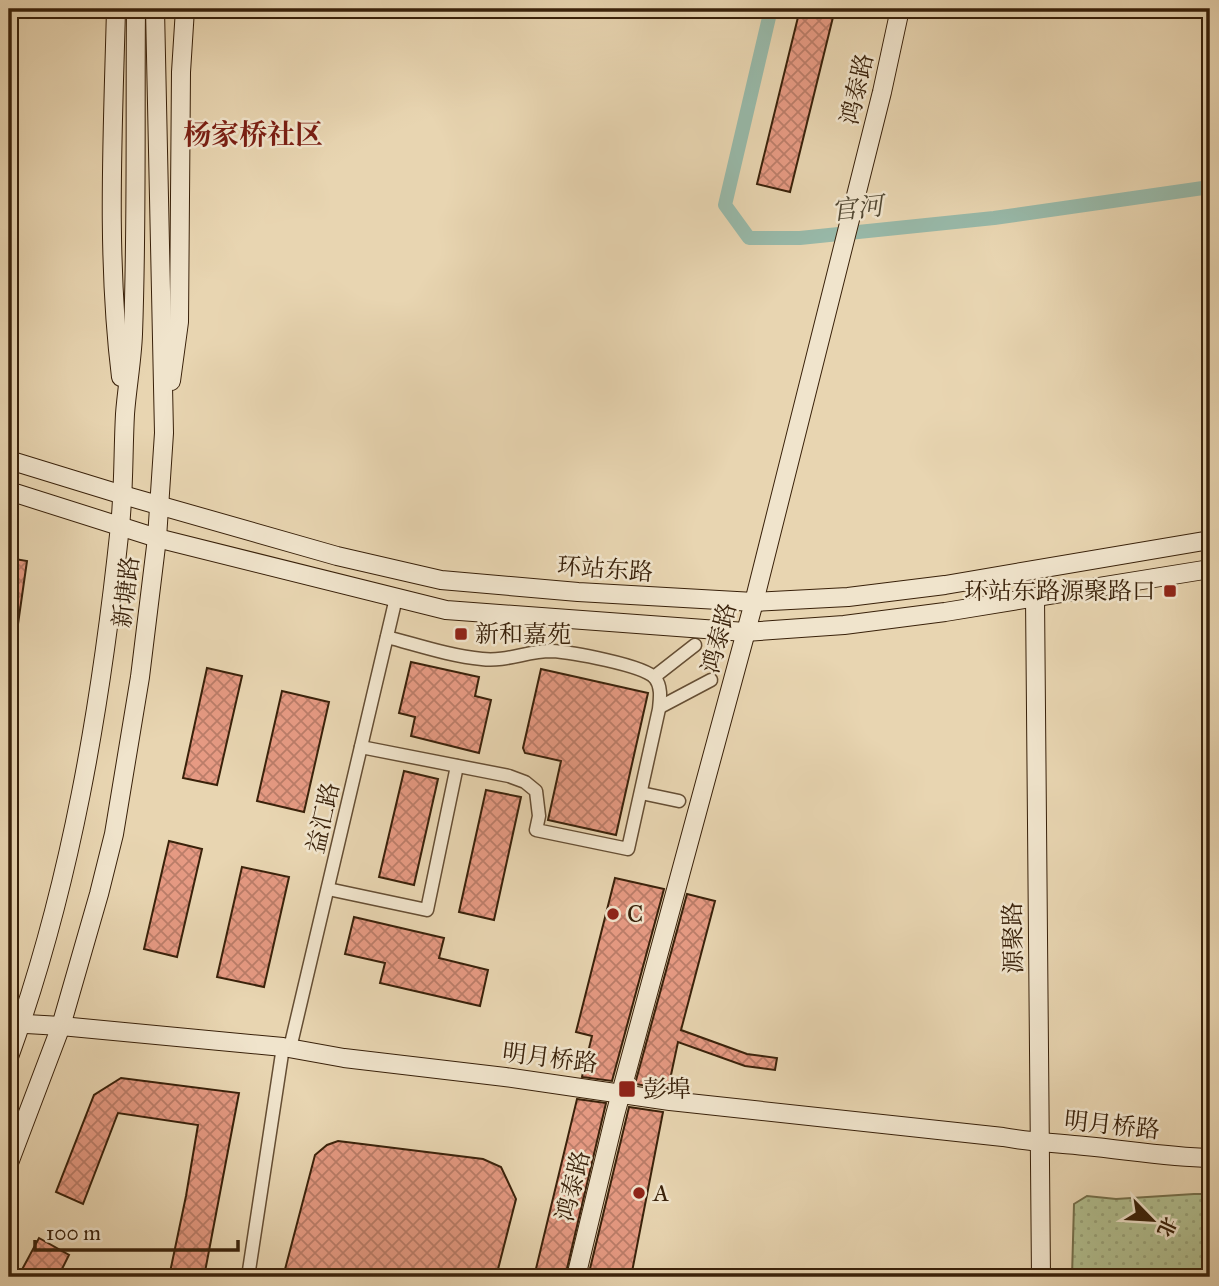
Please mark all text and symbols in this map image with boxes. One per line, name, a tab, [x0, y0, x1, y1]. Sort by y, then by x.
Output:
street label: 鸿泰路	[834, 51, 880, 127]
district label: 杨家桥社区	[183, 117, 323, 152]
water label: 官河	[829, 189, 889, 227]
street label: 环站东路	[556, 551, 654, 587]
street label: 新塘路	[107, 554, 145, 630]
place label: 环站东路源聚路口	[964, 576, 1156, 606]
marker: 环站东路源聚路口	[1162, 583, 1178, 599]
street label: 鸿泰路	[695, 599, 743, 677]
place label: 新和嘉苑	[475, 619, 571, 649]
marker: 新和嘉苑	[453, 626, 469, 642]
street label: 益汇路	[300, 780, 346, 856]
place label: C	[627, 899, 643, 929]
street label: 源聚路	[997, 902, 1029, 974]
marker: C	[605, 906, 621, 922]
street label: 明月桥路	[501, 1037, 599, 1079]
place label: 彭埠	[643, 1074, 691, 1104]
marker: 彭埠	[617, 1079, 637, 1099]
street label: 明月桥路	[1063, 1105, 1161, 1145]
street label: 鸿泰路	[550, 1147, 596, 1225]
place label: A	[652, 1178, 669, 1208]
north arrow	[1118, 1184, 1188, 1254]
marker: A	[631, 1185, 647, 1201]
scale bar	[35, 1209, 238, 1253]
text: 北	[1153, 1213, 1181, 1240]
text: 100 m	[46, 1220, 101, 1246]

